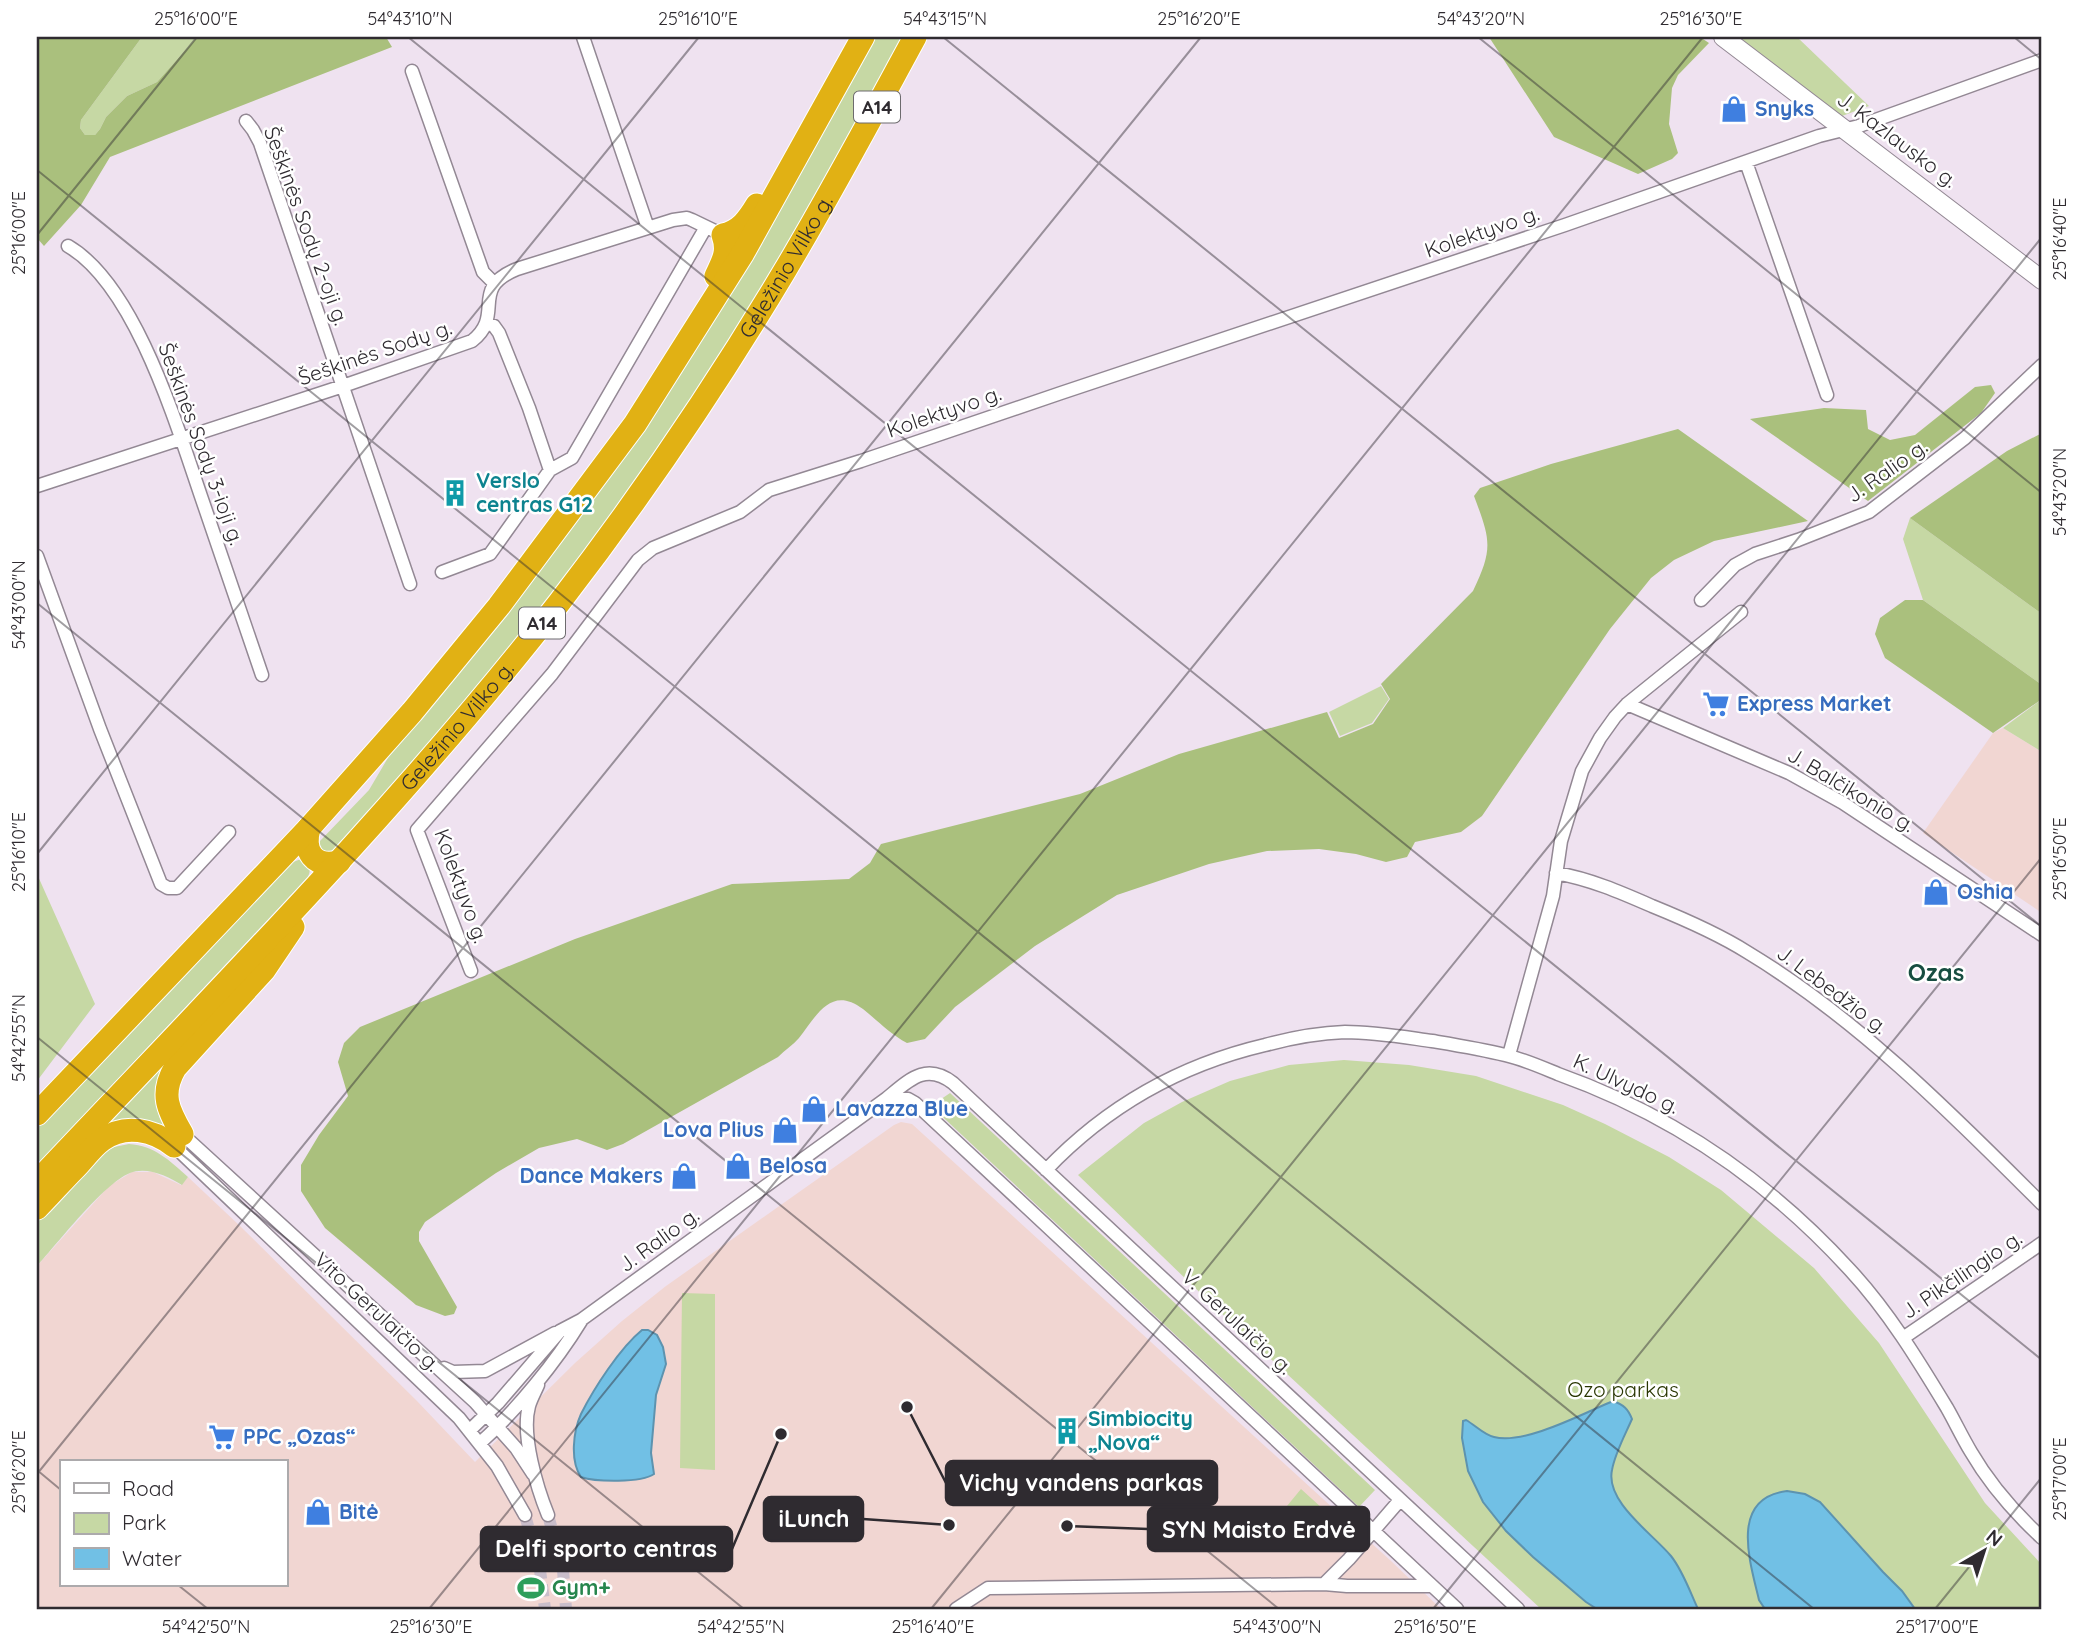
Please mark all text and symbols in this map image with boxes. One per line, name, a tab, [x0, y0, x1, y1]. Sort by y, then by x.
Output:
text: 25°16'00"E	[154, 7, 238, 30]
text: 54°43'10"N	[367, 7, 453, 30]
text: 25°16'10"E	[658, 7, 738, 30]
text: 54°43'15"N	[903, 7, 987, 30]
text: 25°16'20"E	[1157, 7, 1241, 30]
text: 54°43'20"N	[1437, 7, 1525, 30]
text: 25°16'30"E	[1660, 7, 1742, 30]
street label: J. Kazlausko g.	[1832, 86, 1963, 193]
road number: A14	[854, 92, 900, 122]
shop icon: Snyks	[1719, 94, 1749, 124]
place label: Snyks	[1755, 95, 1814, 121]
street label: Šeškinės Sodų 2-oji g.	[259, 123, 355, 328]
street label: Geležinio Vilko g.	[733, 190, 838, 343]
text: 25°16'00"E	[7, 191, 30, 275]
text: 25°16'40"E	[2048, 198, 2071, 280]
street label: Kolektyvo g.	[1421, 199, 1542, 263]
street label: Šeškinės Sodų g.	[294, 314, 455, 391]
street label: Šeškinės Sodų 3-ioji g.	[153, 339, 251, 548]
street label: Kolektyvo g.	[883, 379, 1004, 443]
street label: J. Ralio g.	[1841, 433, 1932, 508]
text: 54°43'20"N	[2048, 448, 2071, 536]
place label: Verslo centras G12	[476, 467, 593, 517]
building icon: Verslo centras G12	[440, 478, 470, 508]
text: 54°43'00"N	[7, 560, 30, 650]
road number: A14	[519, 608, 565, 638]
street label: Geležinio Vilko g.	[394, 656, 519, 796]
supermarket icon: Express Market	[1701, 689, 1731, 719]
place label: Express Market	[1737, 690, 1892, 716]
street label: J. Balčikonio g.	[1783, 741, 1920, 837]
text: 25°16'10"E	[7, 812, 30, 892]
text: 25°16'50"E	[2048, 817, 2071, 901]
street label: Kolektyvo g.	[429, 825, 495, 946]
shop icon: Oshia	[1921, 877, 1951, 907]
place label: Oshia	[1957, 878, 2014, 904]
street label: J. Lebedžio g.	[1772, 939, 1893, 1039]
district label: Ozas	[1908, 957, 1964, 987]
text: 54°42'55"N	[7, 994, 30, 1082]
street label: K. Ulvydo g.	[1569, 1047, 1684, 1119]
shop icon: Lavazza Blue	[799, 1094, 829, 1124]
place label: Lavazza Blue	[835, 1095, 968, 1121]
shop icon: Lova Plius	[770, 1115, 800, 1145]
place label: Lova Plius	[663, 1116, 764, 1142]
shop icon: Belosa	[723, 1151, 753, 1181]
place label: Belosa	[759, 1152, 827, 1178]
shop icon: Dance Makers	[669, 1161, 699, 1191]
place label: Dance Makers	[520, 1162, 663, 1188]
street label: J. Ralio g.	[613, 1201, 704, 1277]
street label: J. Pikčilingio g.	[1896, 1224, 2027, 1324]
street label: Vito Gerulaičio g.	[309, 1246, 446, 1376]
street label: V. Gerulaičio g.	[1177, 1263, 1299, 1379]
park label: Ozo parkas	[1567, 1376, 1679, 1402]
place label: Simbiocity „Nova“	[1088, 1405, 1193, 1455]
building icon: Simbiocity „Nova“	[1052, 1416, 1082, 1446]
supermarket icon: PPC „Ozas“	[207, 1422, 237, 1452]
place label: PPC „Ozas“	[243, 1423, 355, 1449]
text: 25°16'20"E	[7, 1430, 30, 1514]
text: 25°17'00"E	[2048, 1437, 2071, 1521]
legend	[60, 1460, 287, 1586]
callout: Vichy vandens parkas	[946, 1461, 1217, 1505]
text: Vichy vandens parkas	[959, 1468, 1203, 1497]
text: Road	[122, 1475, 174, 1501]
shop icon: Bitė	[303, 1497, 333, 1527]
callout: iLunch	[764, 1497, 863, 1541]
place label: Bitė	[339, 1498, 379, 1524]
text: iLunch	[778, 1504, 850, 1533]
callout: SYN Maisto Erdvė	[1148, 1507, 1369, 1551]
text: Park	[122, 1509, 166, 1535]
text: SYN Maisto Erdvė	[1162, 1515, 1356, 1544]
north arrow	[1950, 1516, 2020, 1586]
text: N	[1982, 1524, 2008, 1552]
callout: Delfi sporto centras	[481, 1527, 732, 1571]
text: Delfi sporto centras	[495, 1534, 717, 1563]
text: Water	[122, 1545, 182, 1571]
sports icon: Gym+	[516, 1573, 546, 1603]
place label: Gym+	[552, 1574, 610, 1600]
text: 54°42'50"N	[162, 1615, 250, 1638]
text: 25°16'30"E	[390, 1615, 472, 1638]
text: 54°42'55"N	[697, 1615, 785, 1638]
text: 25°16'40"E	[892, 1615, 974, 1638]
text: 54°43'00"N	[1232, 1615, 1322, 1638]
text: 25°16'50"E	[1393, 1615, 1477, 1638]
text: 25°17'00"E	[1895, 1615, 1979, 1638]

